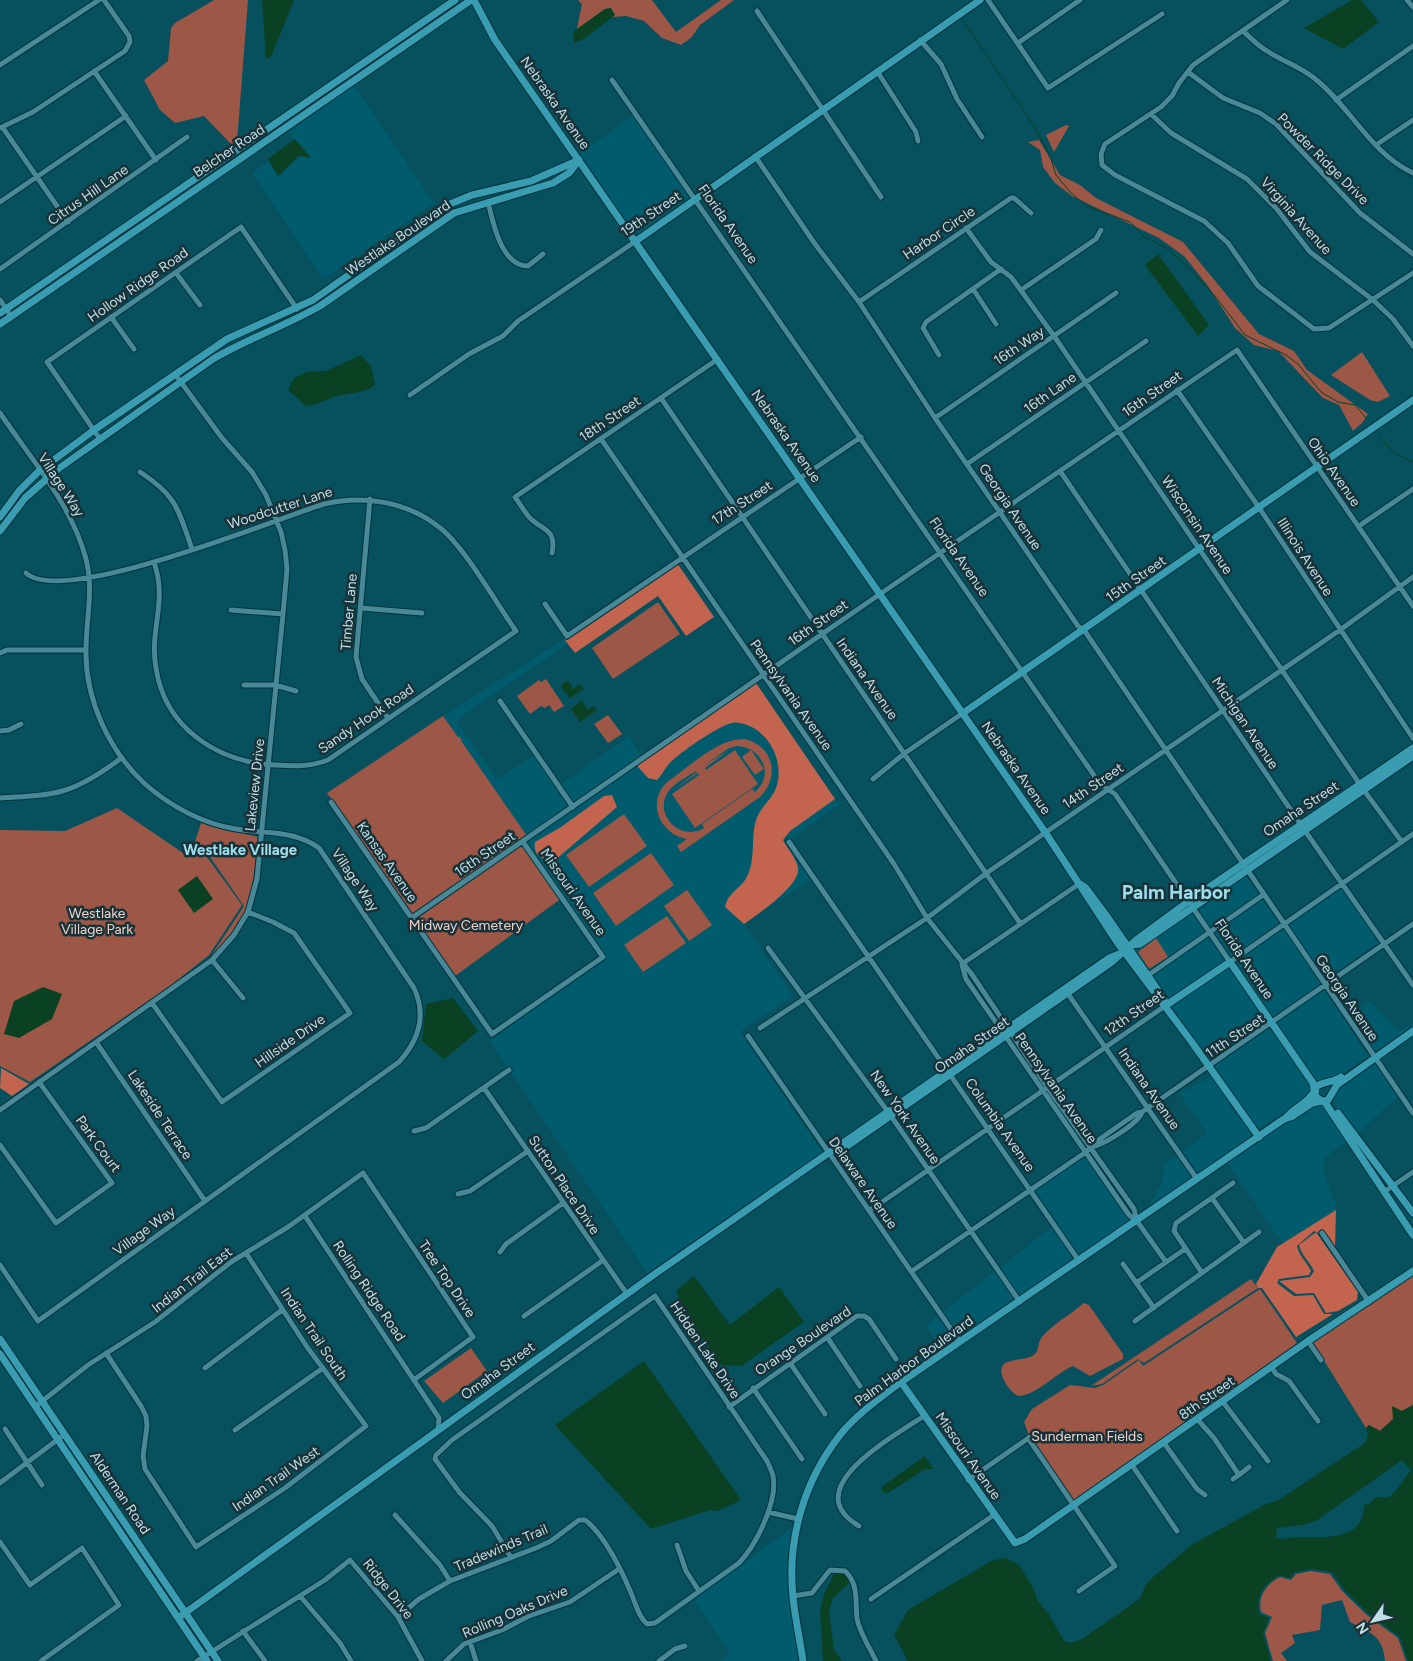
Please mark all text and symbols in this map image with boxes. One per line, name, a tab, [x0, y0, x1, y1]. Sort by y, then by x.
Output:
street label: Nebraska Avenue	[517, 53, 594, 153]
street label: Powder Ridge Drive	[1274, 110, 1373, 209]
street label: Belcher Road	[190, 121, 268, 181]
street label: Citrus Hill Lane	[44, 161, 132, 229]
street label: Virginia Avenue	[1257, 174, 1335, 258]
street label: Florida Avenue	[694, 181, 762, 267]
street label: 19th Street	[617, 188, 685, 240]
street label: Westlake Boulevard	[342, 197, 454, 279]
street label: Harbor Circle	[900, 202, 979, 263]
street label: Hollow Ridge Road	[84, 244, 192, 326]
street label: 16th Way	[990, 323, 1048, 369]
street label: 16th Street	[1119, 367, 1185, 421]
street label: 16th Lane	[1020, 369, 1080, 417]
street label: Nebraska Avenue	[748, 386, 825, 486]
street label: 18th Street	[576, 392, 644, 446]
street label: Ohio Avenue	[1304, 434, 1364, 510]
street label: Village Way	[34, 450, 88, 521]
street label: Georgia Avenue	[975, 461, 1045, 554]
street label: Wisconsin Avenue	[1158, 473, 1236, 578]
street label: 17th Street	[708, 477, 776, 529]
street label: Woodcutter Lane	[226, 483, 335, 533]
street label: Florida Avenue	[925, 514, 993, 600]
street label: Illinois Avenue	[1273, 515, 1337, 600]
street label: 15th Street	[1103, 552, 1169, 606]
street label: Timber Lane	[337, 573, 361, 651]
street label: 16th Street	[785, 596, 851, 650]
street label: Indiana Avenue	[833, 635, 902, 723]
street label: Pennsylvania Avenue	[746, 636, 836, 754]
street label: Michigan Avenue	[1208, 674, 1282, 773]
street label: Sandy Hook Road	[315, 681, 417, 757]
street label: Nebraska Avenue	[978, 718, 1055, 818]
street label: Lakeview Drive	[242, 737, 268, 832]
street label: 14th Street	[1059, 759, 1127, 813]
street label: Omaha Street	[1260, 777, 1342, 841]
street label: Kansas Avenue	[353, 818, 421, 906]
street label: 16th Street	[451, 828, 519, 880]
district label: Westlake Village	[183, 841, 298, 859]
street label: Village Way	[328, 845, 383, 915]
street label: Missouri Avenue	[537, 845, 610, 939]
district label: Palm Harbor	[1122, 881, 1230, 904]
park label: Westlake Village Park	[61, 905, 133, 938]
street label: Florida Avenue	[1211, 916, 1277, 1003]
park label: Midway Cemetery	[409, 917, 524, 934]
street label: Georgia Avenue	[1312, 952, 1382, 1045]
street label: 12th Street	[1101, 986, 1167, 1040]
street label: Hillside Drive	[252, 1010, 328, 1071]
street label: 11th Street	[1202, 1010, 1268, 1062]
street label: Omaha Street	[931, 1013, 1013, 1077]
street label: Pennsylvania Avenue	[1011, 1029, 1101, 1147]
street label: Indiana Avenue	[1115, 1045, 1184, 1133]
street label: Lakeside Terrace	[124, 1067, 196, 1163]
street label: New York Avenue	[866, 1067, 944, 1168]
street label: Columbia Avenue	[961, 1075, 1039, 1175]
street label: Park Court	[72, 1112, 124, 1176]
street label: Sutton Place Drive	[525, 1132, 604, 1238]
street label: Delaware Avenue	[825, 1134, 901, 1233]
street label: Village Way	[110, 1202, 179, 1259]
street label: Tree Top Drive	[415, 1237, 479, 1321]
street label: Rolling Ridge Road	[329, 1238, 409, 1344]
street label: Indian Trail East	[148, 1243, 236, 1317]
street label: Indian Trail South	[277, 1285, 351, 1384]
street label: Hidden Lake Drive	[666, 1298, 744, 1402]
street label: Orange Boulevard	[752, 1303, 854, 1379]
street label: Palm Harbor Boulevard	[851, 1312, 977, 1410]
street label: Omaha Street	[458, 1338, 538, 1404]
street label: 8th Street	[1176, 1373, 1238, 1423]
street label: Missouri Avenue	[932, 1409, 1005, 1503]
park label: Sunderman Fields	[1031, 1428, 1143, 1445]
street label: Indian Trail West	[229, 1443, 323, 1515]
street label: Alderman Road	[86, 1449, 154, 1537]
street label: Tradewinds Trail	[452, 1521, 550, 1575]
street label: Ridge Drive	[359, 1555, 417, 1623]
street label: Rolling Oaks Drive	[460, 1582, 571, 1642]
north arrow	[1348, 1596, 1398, 1646]
text: N	[1353, 1619, 1373, 1637]

